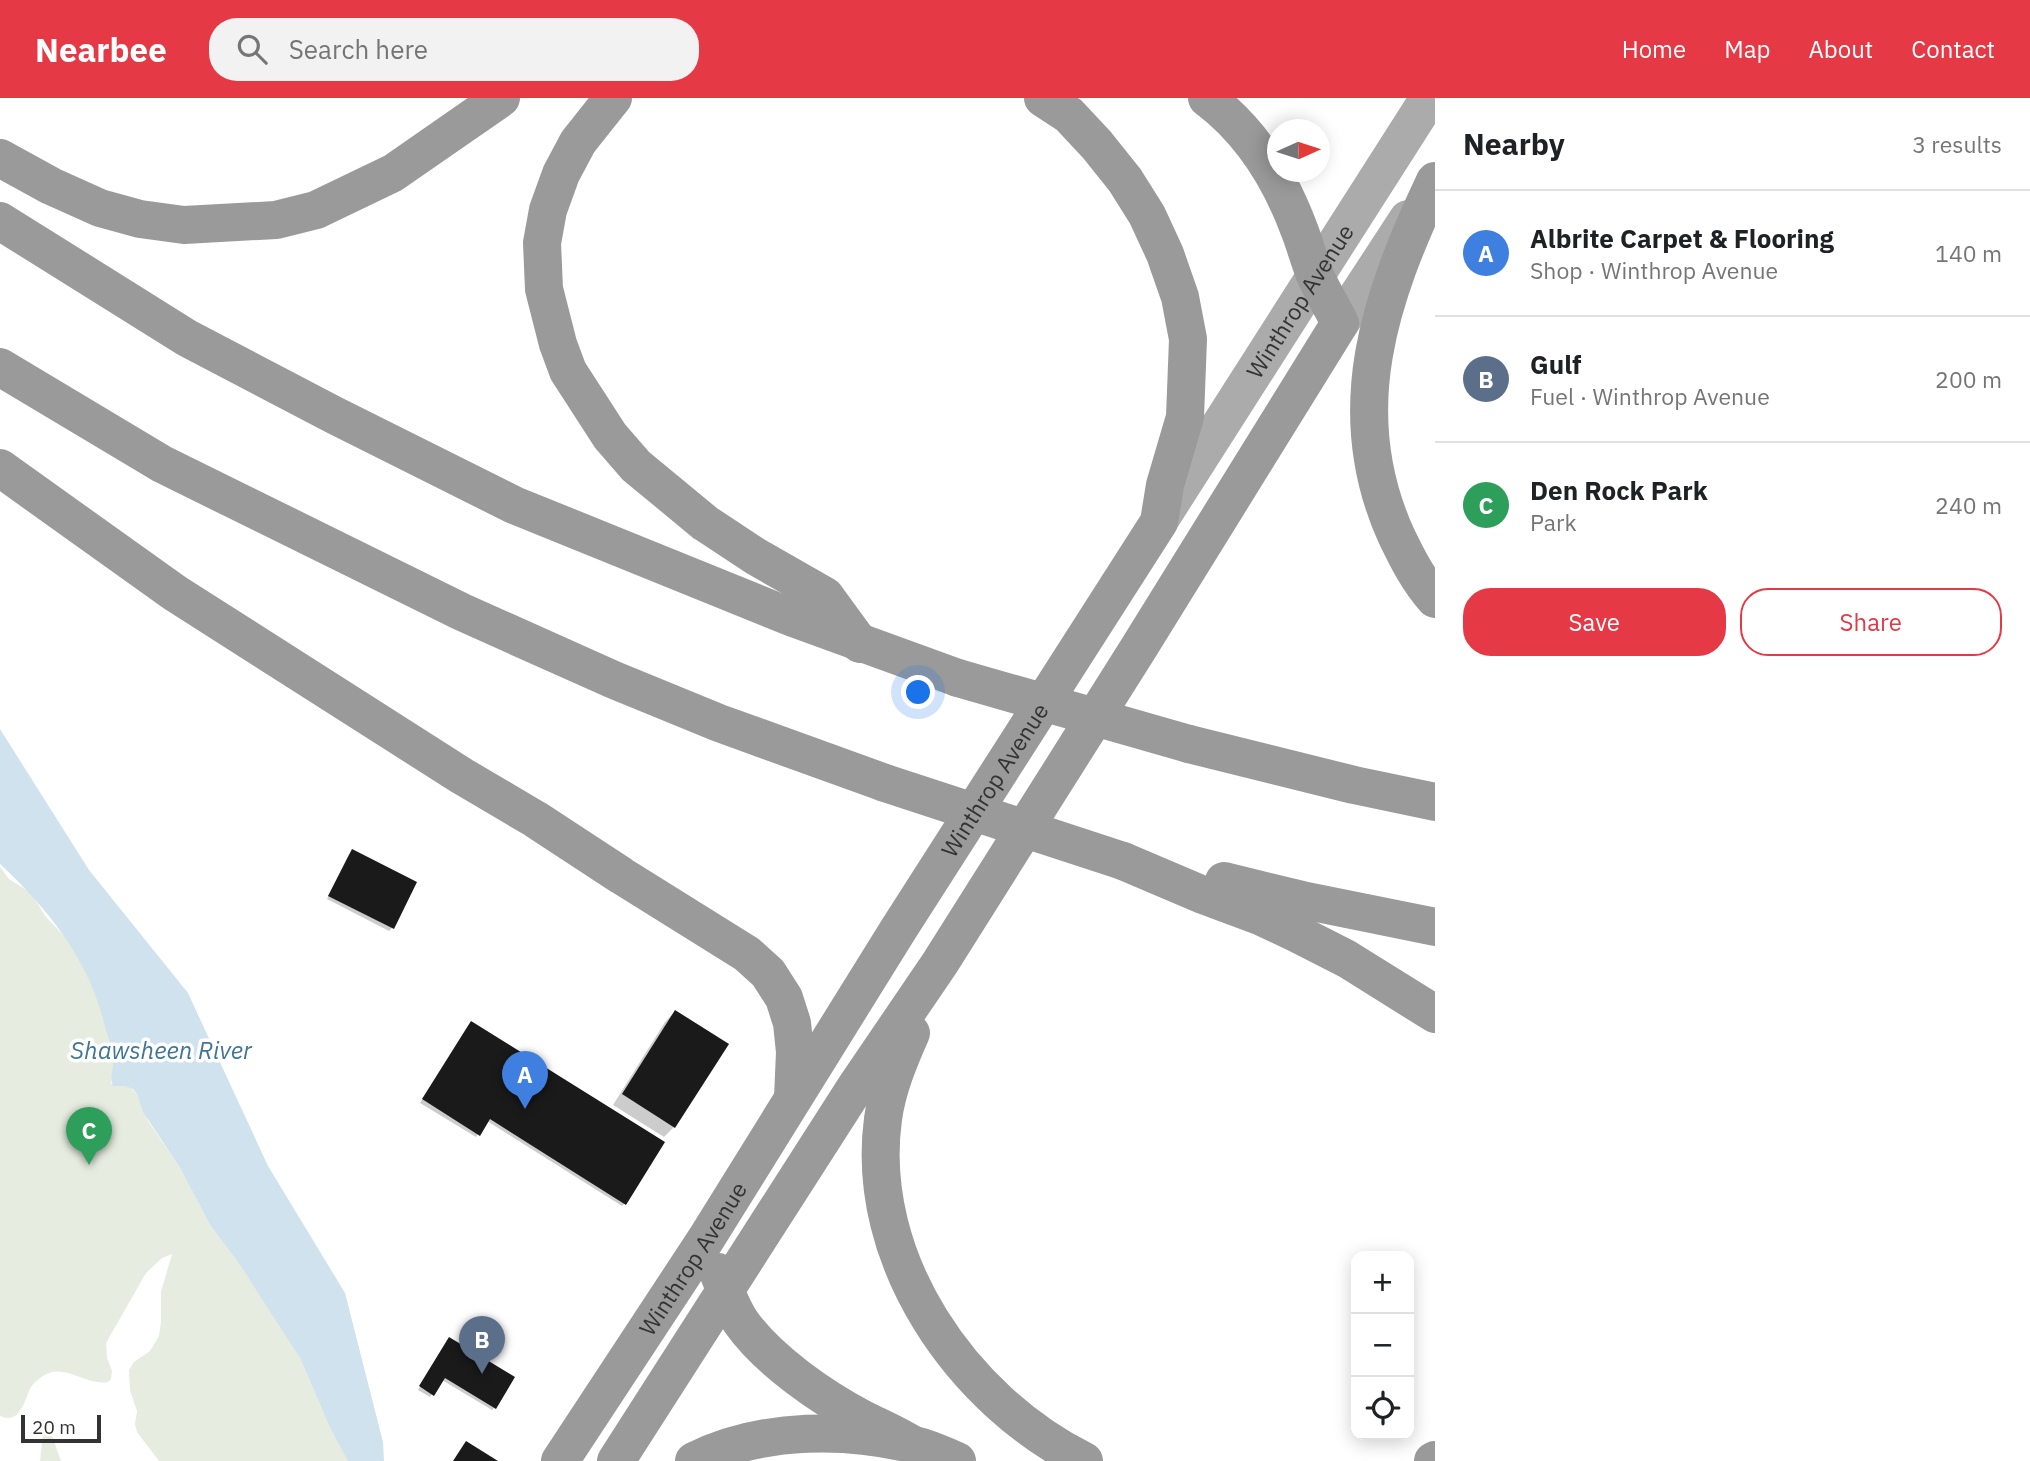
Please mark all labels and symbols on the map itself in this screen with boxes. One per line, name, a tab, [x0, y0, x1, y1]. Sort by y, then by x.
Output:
north arrow	[1267, 119, 1330, 182]
street label: Winthrop Avenue	[1239, 218, 1360, 384]
your location	[901, 675, 935, 709]
street label: Winthrop Avenue	[934, 697, 1055, 862]
water label: Shawsheen River	[70, 1034, 253, 1066]
pin: A	[502, 1051, 548, 1109]
pin: C	[66, 1107, 112, 1165]
street label: Winthrop Avenue	[632, 1176, 753, 1341]
pin: B	[459, 1316, 505, 1374]
scale bar	[21, 1412, 102, 1444]

